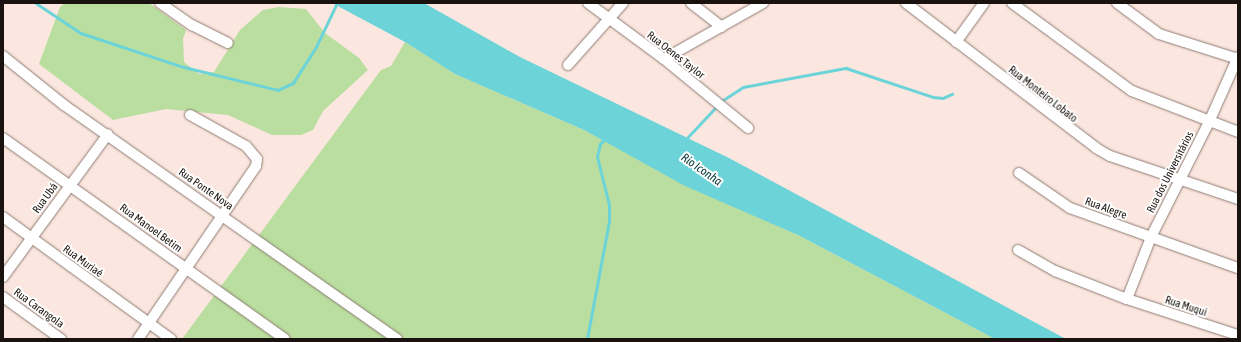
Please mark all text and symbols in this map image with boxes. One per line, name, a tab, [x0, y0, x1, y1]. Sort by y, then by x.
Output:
street label: Rua Oenes Taylor	[645, 28, 707, 82]
street label: Rua Monteiro Lobato	[1006, 63, 1080, 125]
street label: Rua dos Universitários	[1144, 129, 1196, 215]
water label: Rio Iconha	[678, 151, 724, 189]
street label: Rua Ponte Nova	[176, 165, 236, 213]
street label: Rua Ubá	[30, 180, 60, 216]
street label: Rua Alegre	[1083, 194, 1129, 222]
street label: Rua Manoel Betim	[117, 201, 185, 255]
street label: Rua Muriaé	[61, 242, 105, 280]
street label: Rua Carangola	[11, 285, 67, 331]
street label: Rua Muqui	[1163, 293, 1209, 319]

